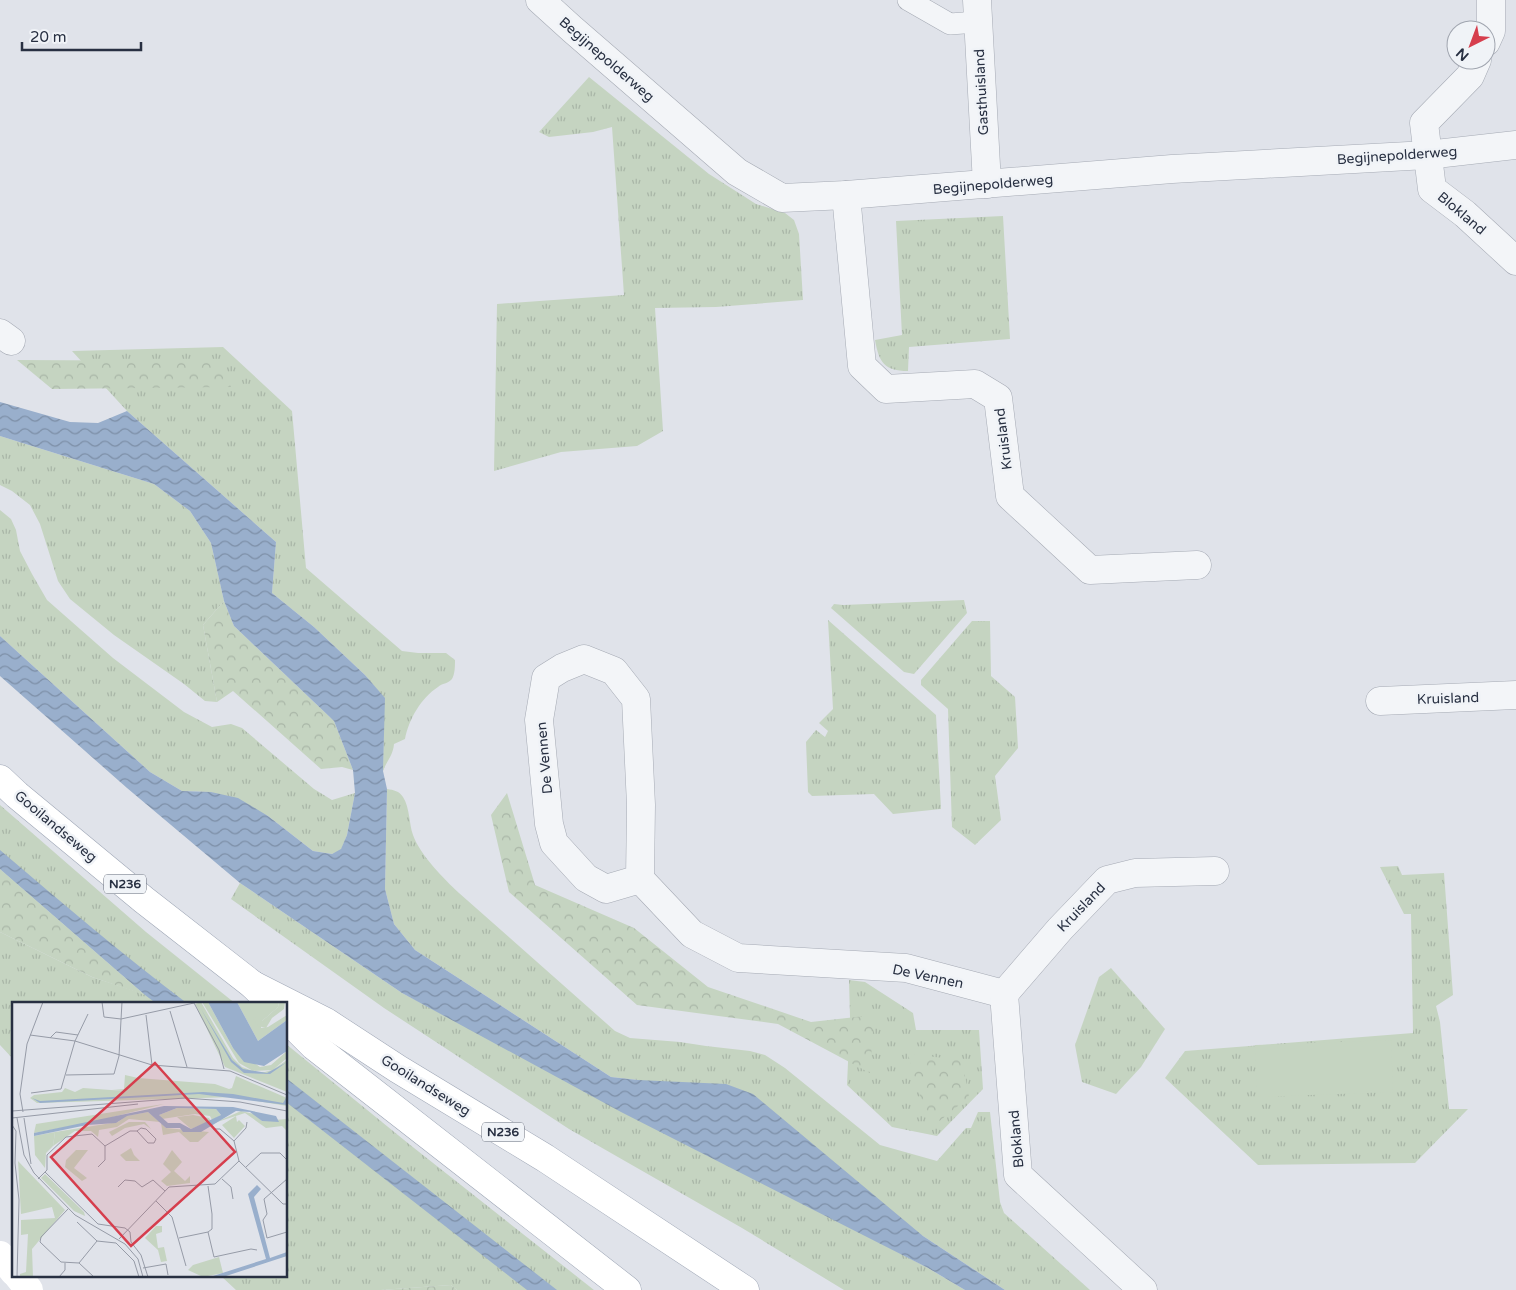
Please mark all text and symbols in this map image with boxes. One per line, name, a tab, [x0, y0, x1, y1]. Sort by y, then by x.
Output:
street label: Begijnepolderweg	[556, 13, 658, 105]
scale bar	[22, 20, 141, 52]
north arrow	[1446, 20, 1496, 70]
text: 20 m	[30, 28, 67, 46]
text: N	[1453, 44, 1473, 64]
street label: Gasthuisland	[971, 48, 992, 136]
street label: Begijnepolderweg	[1336, 143, 1458, 168]
street label: Begijnepolderweg	[932, 171, 1054, 198]
street label: Blokland	[1434, 188, 1489, 239]
street label: Kruisland	[991, 407, 1016, 471]
street label: Kruisland	[1417, 689, 1479, 708]
street label: De Vennen	[533, 721, 556, 795]
street label: Gooilandseweg	[11, 787, 100, 866]
road number: N236	[104, 874, 146, 894]
street label: Kruisland	[1054, 879, 1109, 936]
street label: De Vennen	[891, 961, 965, 992]
inset map	[12, 1002, 288, 1278]
street label: Gooilandseweg	[378, 1051, 474, 1120]
street label: Blokland	[1006, 1109, 1027, 1169]
road number: N236	[482, 1122, 524, 1142]

